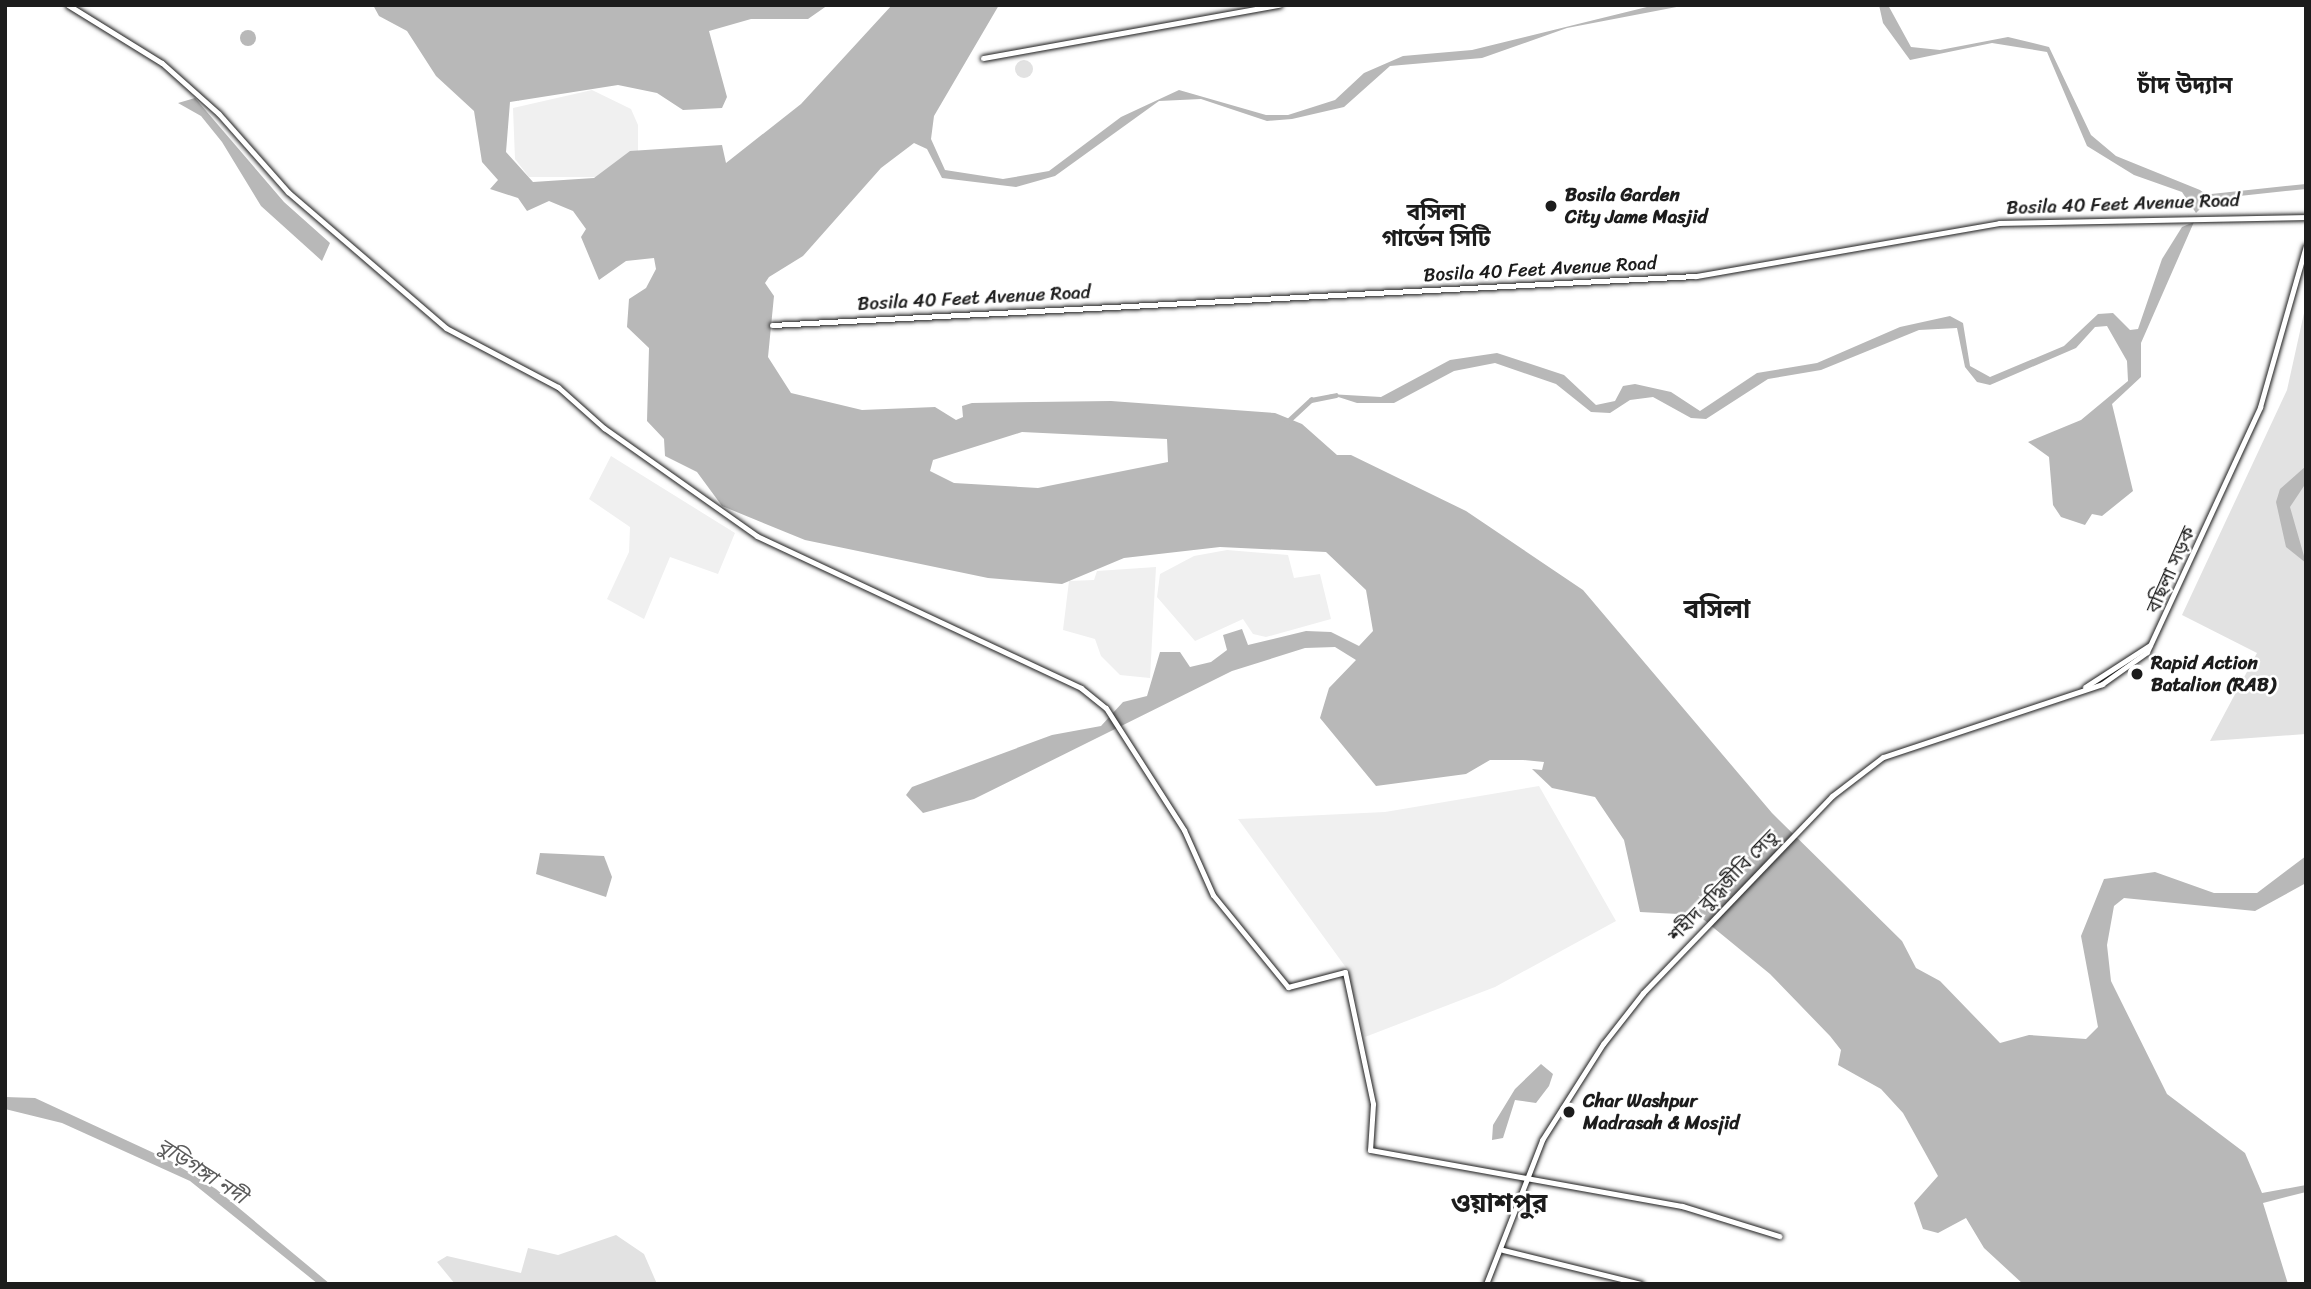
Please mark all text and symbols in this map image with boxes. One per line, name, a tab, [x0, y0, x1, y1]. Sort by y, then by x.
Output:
district label: চাঁদ উদ্যান	[2137, 72, 2233, 100]
place label: Bosila Garden City Jame Masjid	[1565, 184, 1708, 228]
street label: Bosila 40 Feet Avenue Road	[2006, 189, 2240, 219]
marker: Bosila Garden City Jame Masjid	[1543, 198, 1559, 214]
district label: বসিলা গার্ডেন সিটি	[1381, 199, 1491, 253]
street label: Bosila 40 Feet Avenue Road	[1423, 251, 1657, 287]
street label: Bosila 40 Feet Avenue Road	[857, 280, 1091, 316]
street label: বছিলা সড়ক	[2142, 523, 2200, 617]
district label: বসিলা	[1684, 594, 1750, 626]
place label: Rapid Action Batalion (RAB)	[2151, 652, 2276, 696]
marker: Rapid Action Batalion (RAB)	[2129, 666, 2145, 682]
street label: শহীদ বুদ্ধিজীবি সেতু	[1664, 825, 1782, 947]
place label: Char Washpur Madrasah & Mosjid	[1583, 1090, 1740, 1134]
marker: Char Washpur Madrasah & Mosjid	[1561, 1104, 1577, 1120]
water label: বুড়িগঙ্গা নদী	[152, 1133, 252, 1209]
district label: ওয়াশপুর	[1451, 1188, 1547, 1220]

